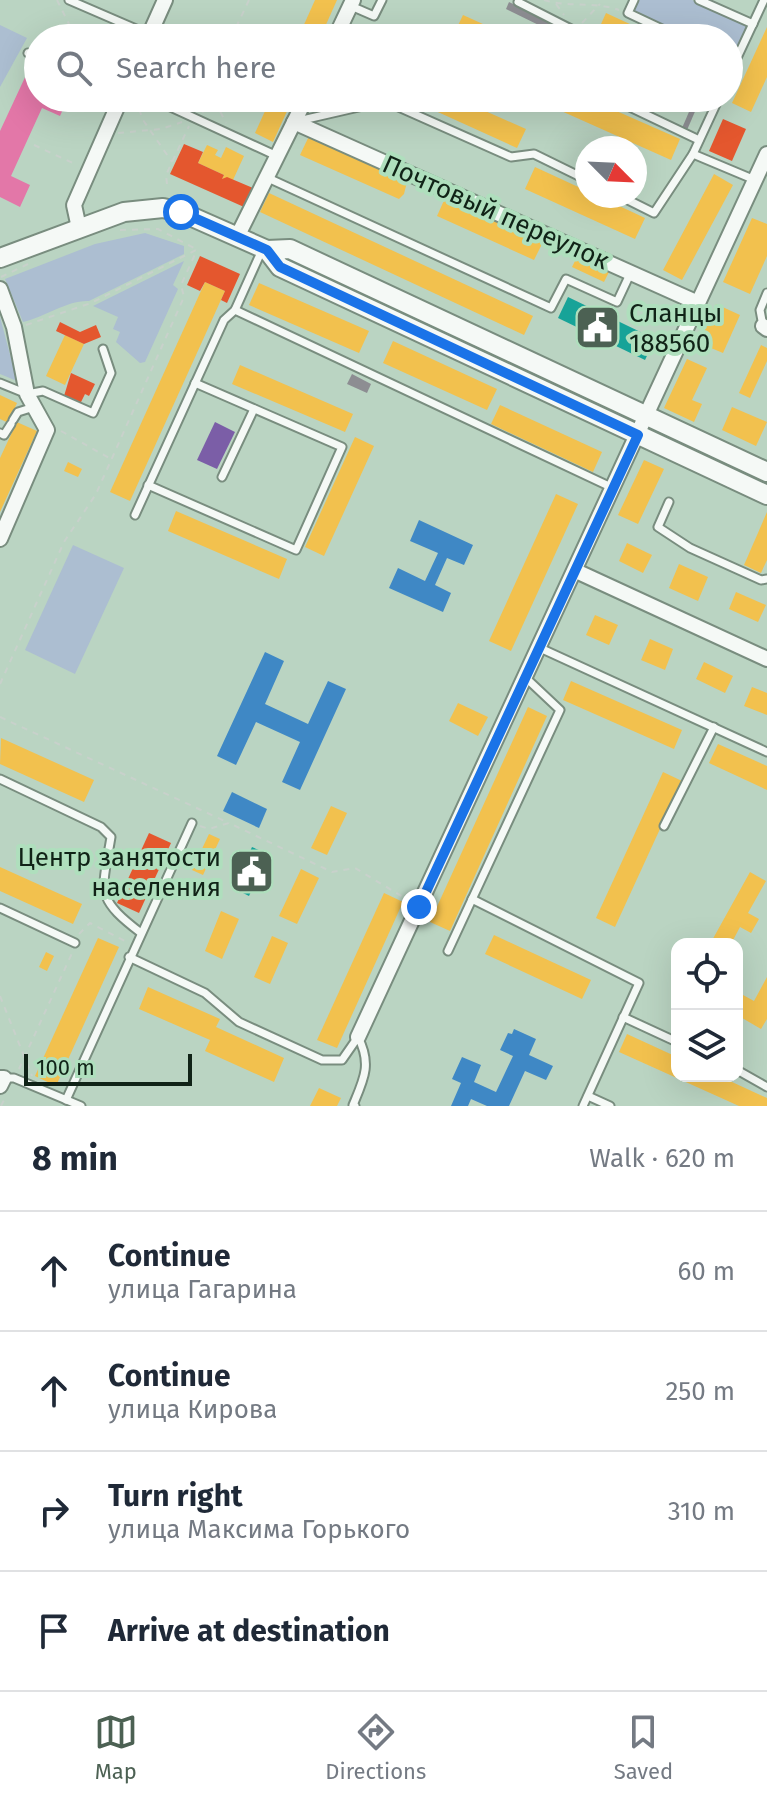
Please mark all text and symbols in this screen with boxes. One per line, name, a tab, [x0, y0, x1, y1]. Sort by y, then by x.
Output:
search box	[24, 24, 743, 112]
icon: search	[52, 46, 96, 90]
text: Search here	[116, 50, 276, 86]
north arrow	[575, 136, 647, 208]
street label: Почтовый переулок	[378, 149, 614, 277]
route start	[163, 194, 199, 230]
place label: Сланцы 188560	[629, 298, 722, 359]
public building icon: Сланцы 188560	[574, 304, 622, 352]
place label: Центр занятости населения	[17, 842, 221, 903]
public building icon: Центр занятости населения	[228, 848, 276, 896]
route end	[401, 889, 437, 925]
map controls	[671, 938, 743, 1082]
button: locate	[671, 938, 743, 1010]
button: layers	[671, 1010, 743, 1082]
scale bar	[24, 1050, 192, 1086]
text: 100 m	[36, 1054, 95, 1081]
text: 8 min	[32, 1138, 118, 1179]
text: Walk · 620 m	[589, 1143, 735, 1174]
text: Continue	[108, 1238, 231, 1274]
icon: ahead	[32, 1249, 76, 1293]
text: 60 m	[677, 1256, 735, 1287]
text: улица Гагарина	[108, 1274, 297, 1305]
text: Continue	[108, 1358, 231, 1394]
icon: ahead	[32, 1369, 76, 1413]
text: 250 m	[665, 1376, 735, 1407]
text: улица Кирова	[108, 1394, 277, 1425]
text: Turn right	[108, 1478, 243, 1514]
icon: right	[32, 1489, 76, 1533]
text: 310 m	[668, 1496, 735, 1527]
text: улица Максима Горького	[108, 1514, 410, 1545]
icon: arrive	[32, 1609, 76, 1653]
text: Arrive at destination	[108, 1613, 390, 1649]
tab: Map	[94, 1710, 138, 1785]
tab: Directions	[325, 1710, 426, 1785]
tab: Saved	[614, 1710, 673, 1785]

